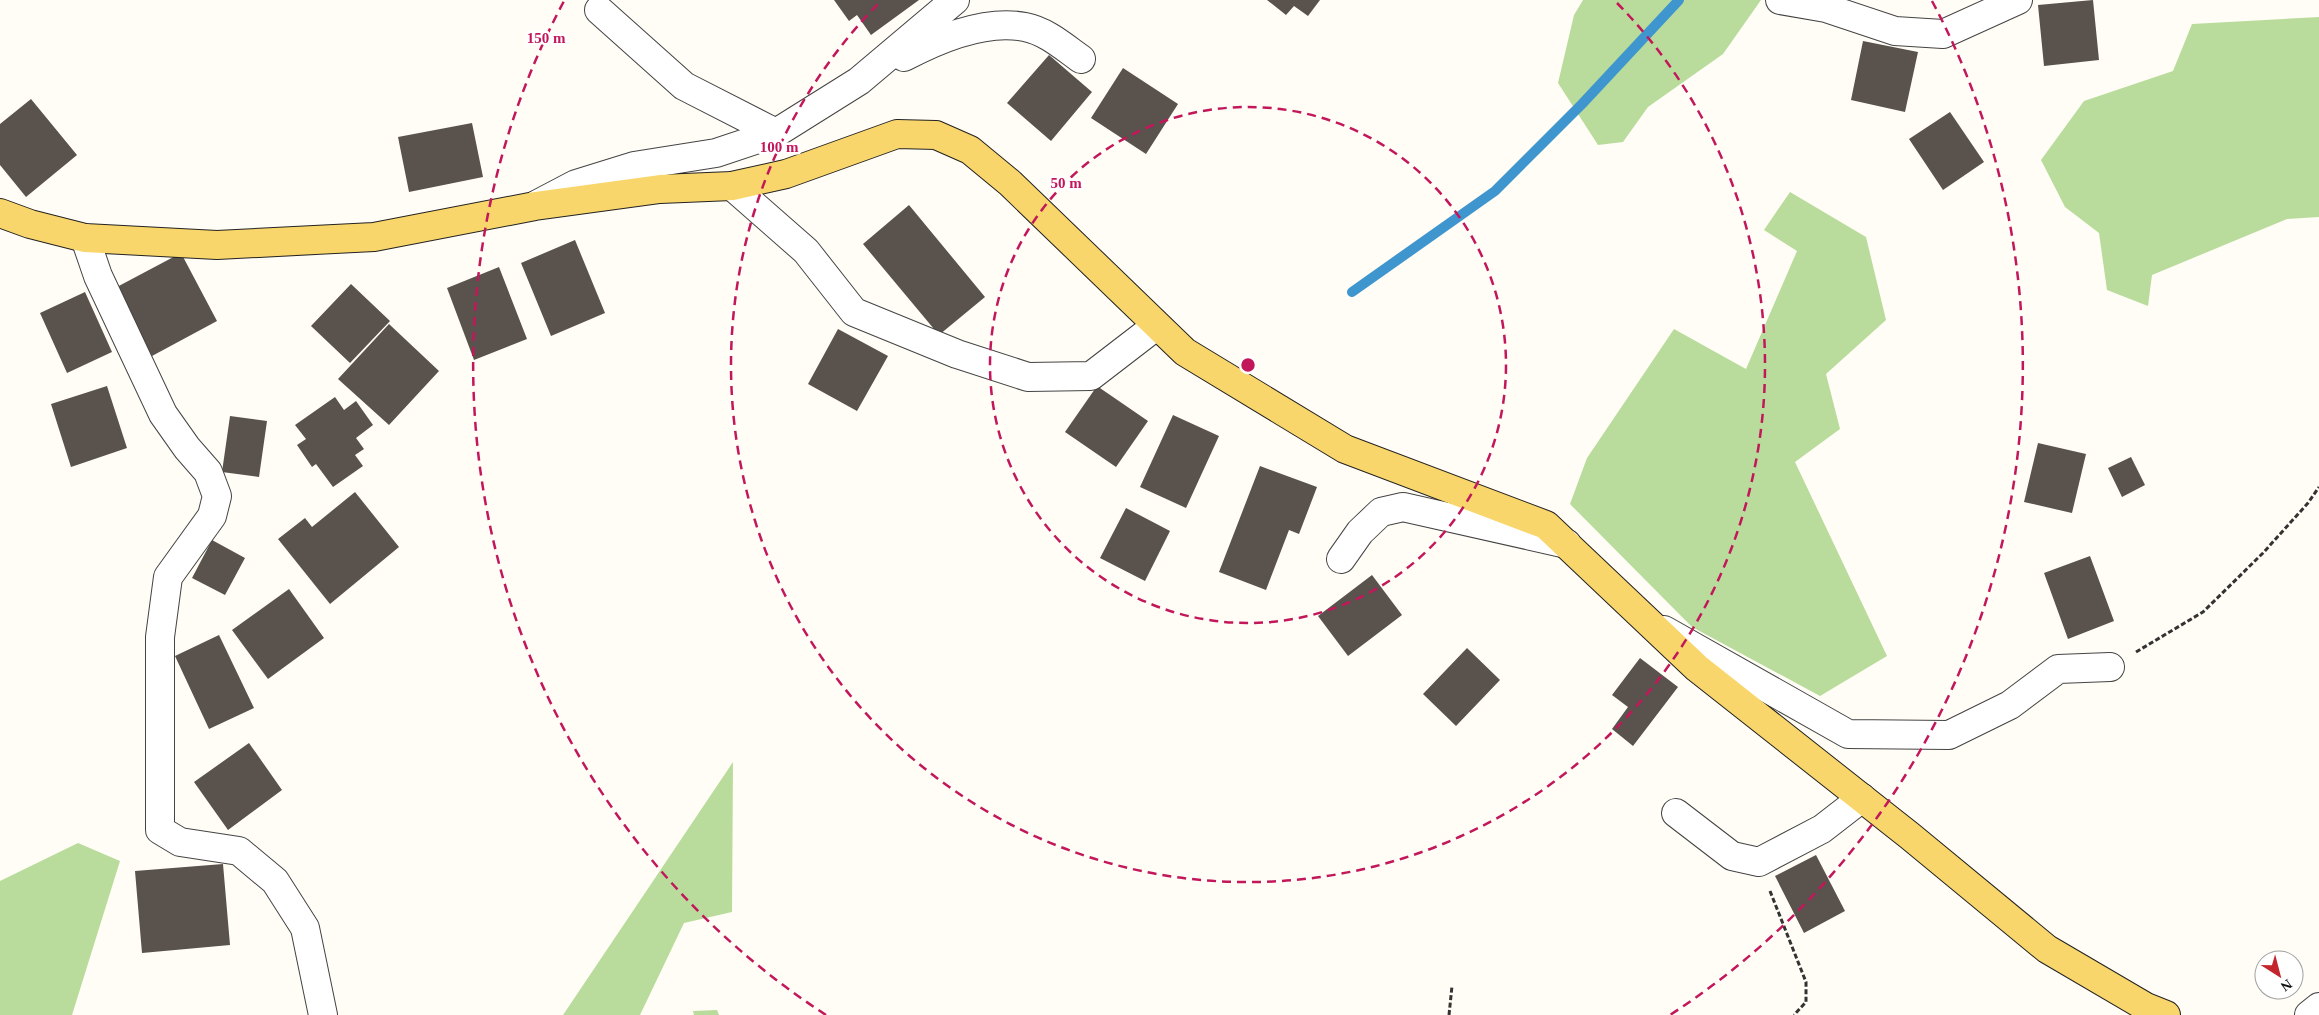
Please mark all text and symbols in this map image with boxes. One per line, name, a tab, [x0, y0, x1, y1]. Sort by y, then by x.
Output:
text: 150 m	[527, 30, 566, 46]
text: 100 m	[760, 139, 799, 155]
text: 50 m	[1050, 175, 1082, 191]
centre of rings	[1239, 356, 1257, 374]
north arrow	[2254, 950, 2304, 1000]
text: N	[2278, 976, 2295, 994]

